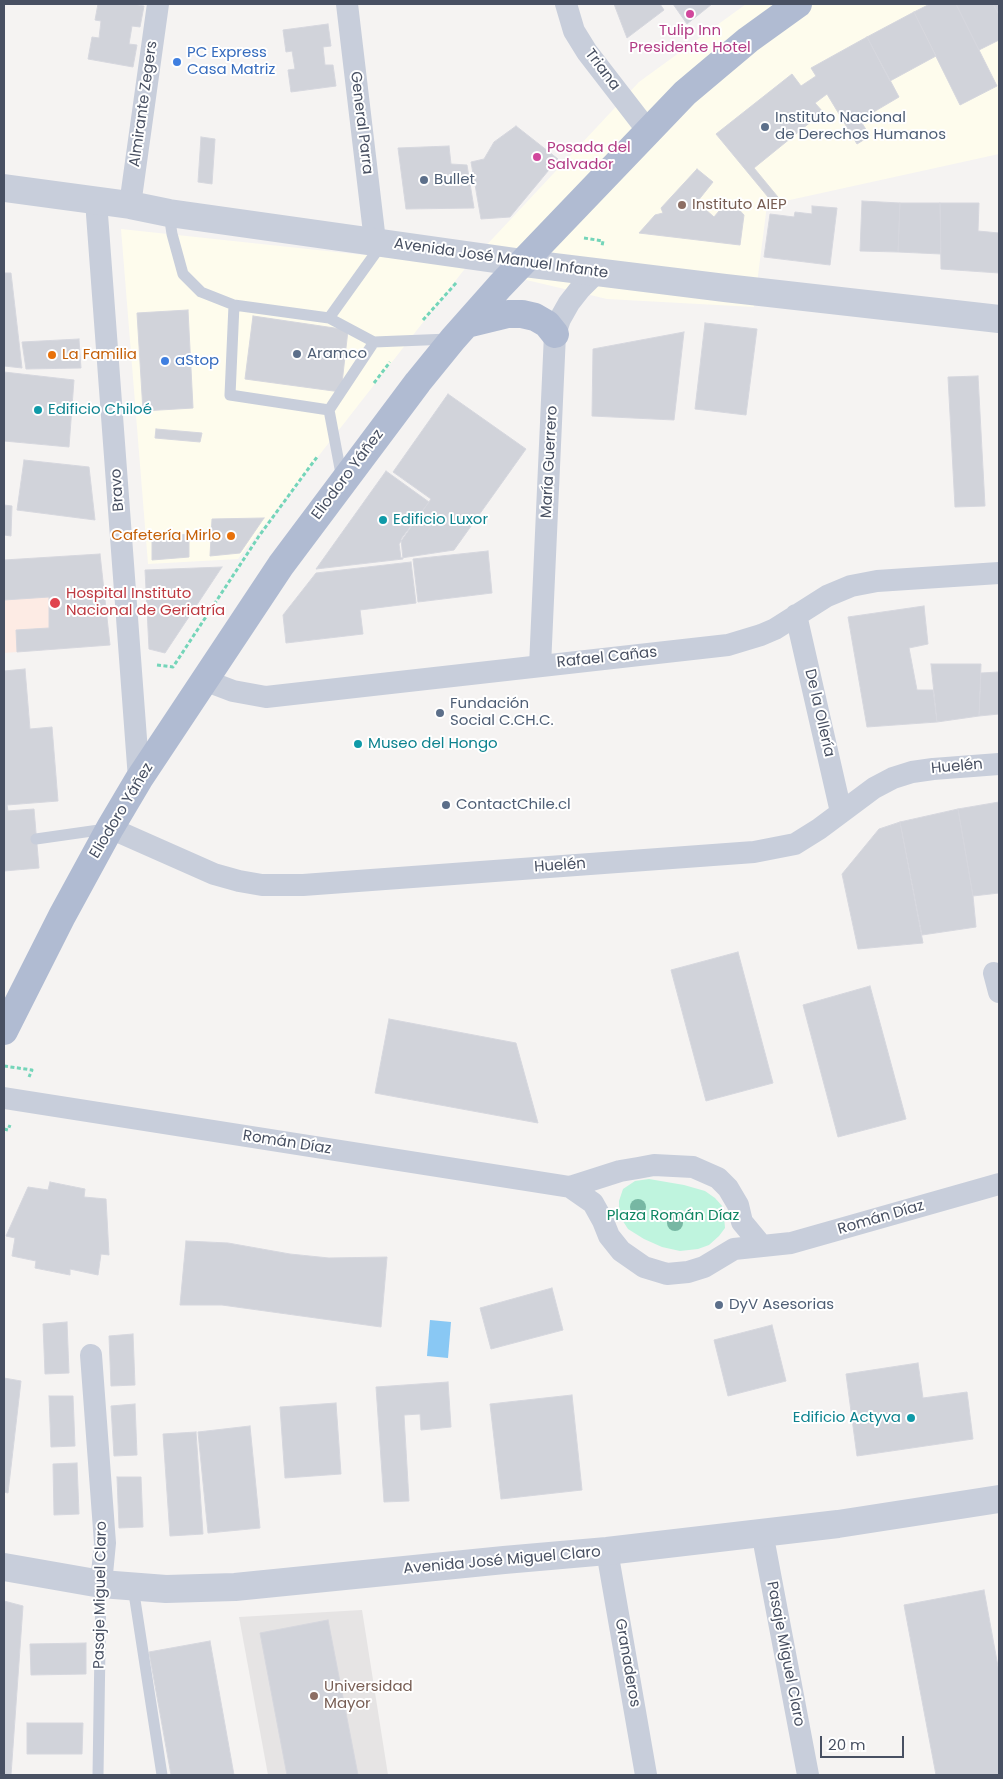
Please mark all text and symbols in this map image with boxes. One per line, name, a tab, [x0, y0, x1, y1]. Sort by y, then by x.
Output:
marker: Tulip Inn Presidente Hotel	[684, 8, 696, 20]
place label: Tulip Inn Presidente Hotel	[629, 22, 751, 57]
street label: Almirante Zegers	[126, 40, 162, 168]
place label: PC Express Casa Matriz	[187, 44, 275, 79]
street label: Triana	[581, 46, 623, 94]
marker: PC Express Casa Matriz	[171, 56, 183, 68]
street label: General Parra	[346, 71, 376, 175]
place label: Instituto Nacional de Derechos Humanos	[775, 109, 946, 144]
marker: Instituto Nacional de Derechos Humanos	[759, 121, 771, 133]
place label: Posada del Salvador	[547, 139, 631, 174]
marker: Posada del Salvador	[531, 151, 543, 163]
place label: Bullet	[434, 171, 475, 189]
marker: Bullet	[418, 174, 430, 186]
place label: Instituto AIEP	[692, 196, 787, 214]
marker: Instituto AIEP	[676, 199, 688, 211]
street label: Avenida José Manuel Infante	[393, 235, 609, 283]
place label: Aramco	[307, 345, 367, 363]
place label: La Familia	[62, 346, 137, 364]
marker: Aramco	[291, 348, 303, 360]
marker: La Familia	[46, 349, 58, 361]
place label: aStop	[175, 352, 219, 370]
marker: aStop	[159, 355, 171, 367]
place label: Edificio Chiloé	[48, 401, 152, 419]
marker: Edificio Chiloé	[32, 404, 44, 416]
street label: María Guerrero	[538, 405, 562, 519]
street label: Eliodoro Yáñez	[308, 426, 388, 524]
street label: Bravo	[108, 468, 128, 512]
place label: Edificio Luxor	[393, 511, 488, 529]
marker: Edificio Luxor	[377, 514, 389, 526]
place label: Cafetería Mirlo	[111, 527, 221, 545]
marker: Cafetería Mirlo	[225, 530, 237, 542]
place label: Hospital Instituto Nacional de Geriatría	[66, 585, 225, 620]
marker: Hospital Instituto Nacional de Geriatría	[48, 596, 62, 610]
street label: Rafael Cañas	[556, 644, 658, 672]
street label: De la Ollería	[800, 667, 838, 759]
place label: Fundación Social C.CH.C.	[450, 695, 554, 730]
marker: Fundación Social C.CH.C.	[434, 707, 446, 719]
place label: Museo del Hongo	[368, 735, 498, 753]
marker: Museo del Hongo	[352, 738, 364, 750]
street label: Huelén	[930, 756, 984, 778]
street label: Eliodoro Yáñez	[86, 760, 158, 862]
place label: ContactChile.cl	[456, 796, 571, 814]
marker: ContactChile.cl	[440, 799, 452, 811]
street label: Huelén	[534, 855, 586, 877]
street label: Román Díaz	[242, 1127, 332, 1159]
street label: Román Díaz	[836, 1197, 926, 1239]
park label: Plaza Román Díaz	[607, 1207, 739, 1225]
place label: DyV Asesorias	[729, 1296, 834, 1314]
marker: DyV Asesorias	[713, 1299, 725, 1311]
place label: Edificio Actyva	[793, 1409, 901, 1427]
marker: Edificio Actyva	[905, 1412, 917, 1424]
street label: Pasaje Miguel Claro	[91, 1521, 111, 1669]
street label: Avenida José Miguel Claro	[403, 1543, 601, 1579]
street label: Pasaje Miguel Claro	[762, 1580, 808, 1728]
street label: Granaderos	[610, 1617, 644, 1709]
place label: Universidad Mayor	[324, 1678, 413, 1713]
marker: Universidad Mayor	[308, 1690, 320, 1702]
scale bar	[823, 1726, 907, 1758]
text: 20 m	[828, 1734, 866, 1755]

